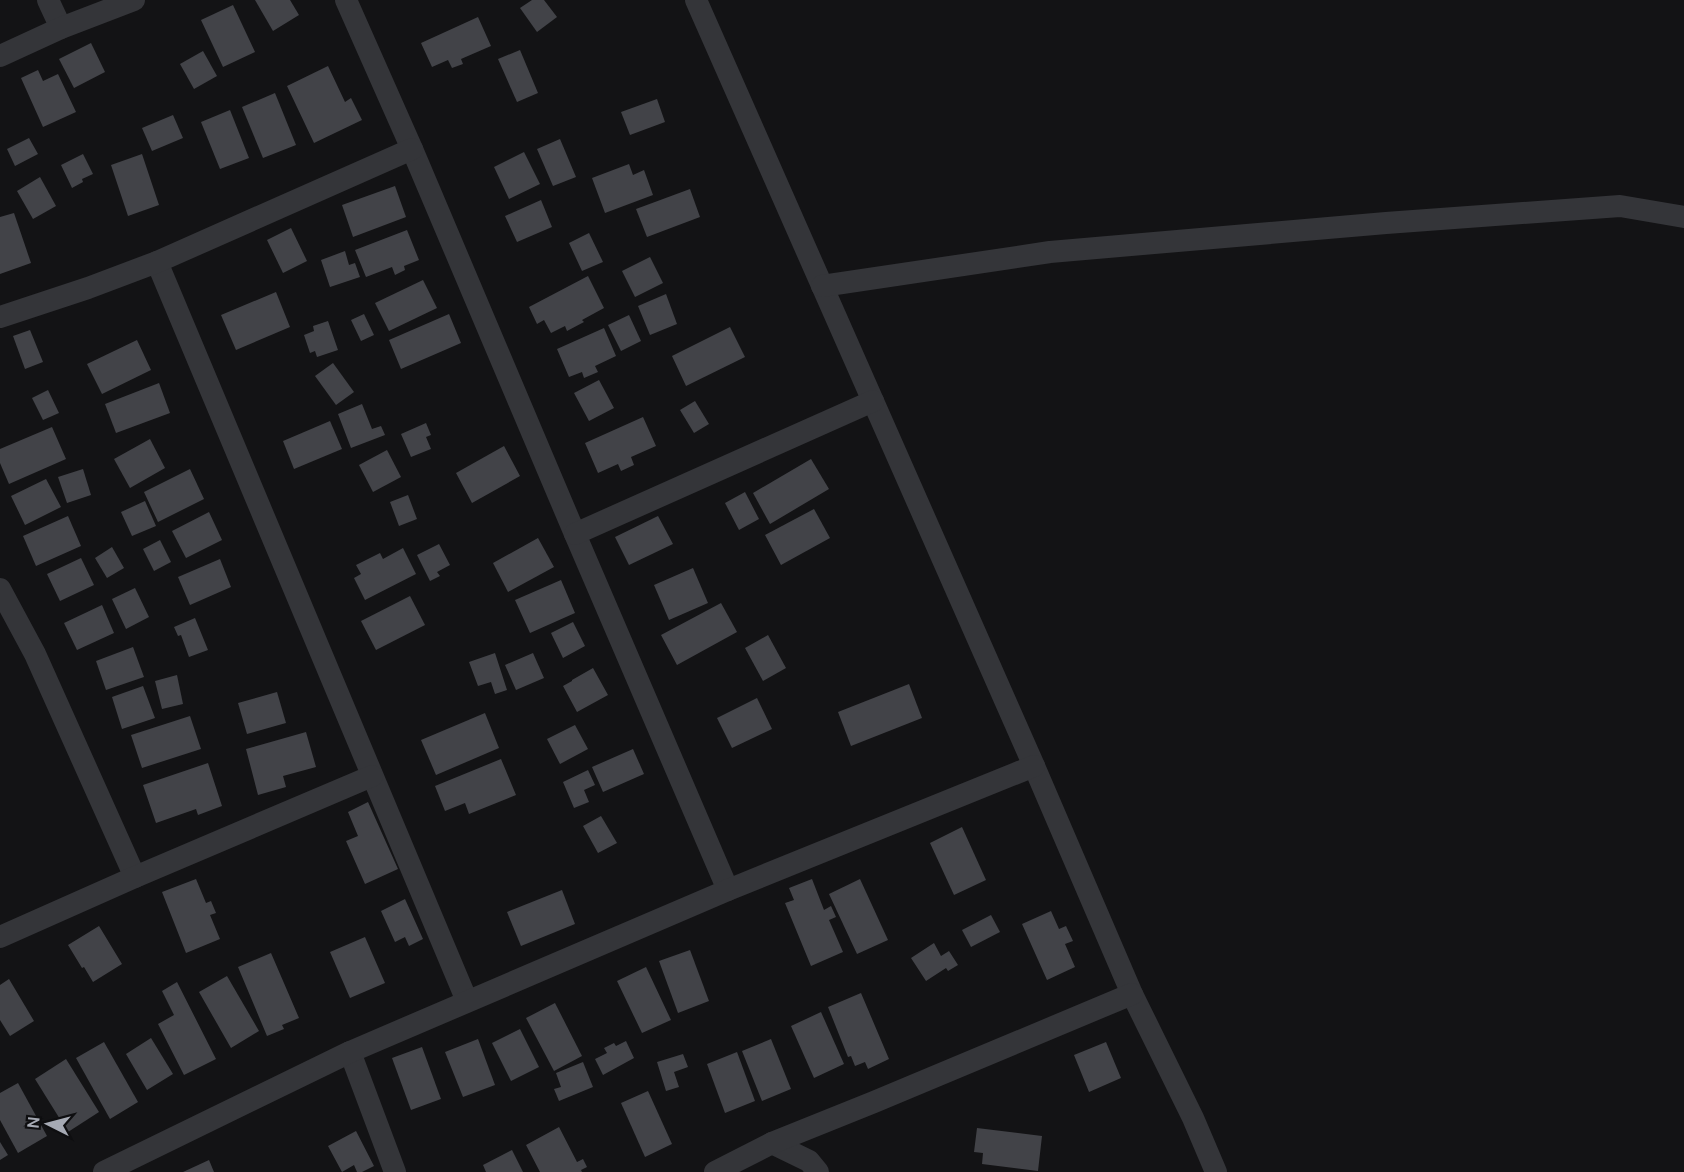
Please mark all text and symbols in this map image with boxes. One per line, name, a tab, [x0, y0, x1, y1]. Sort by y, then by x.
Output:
north arrow	[18, 1094, 78, 1154]
text: N	[22, 1116, 45, 1129]

